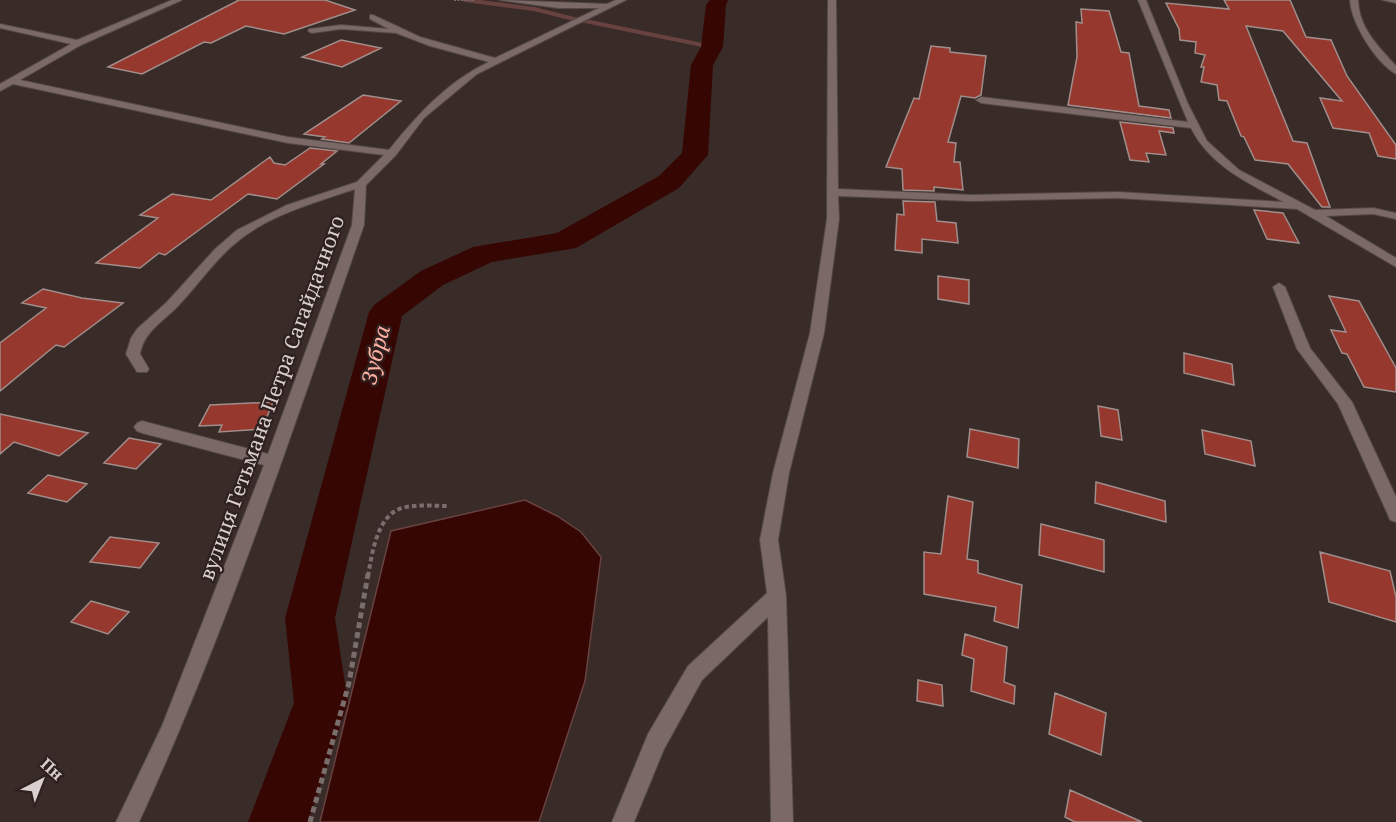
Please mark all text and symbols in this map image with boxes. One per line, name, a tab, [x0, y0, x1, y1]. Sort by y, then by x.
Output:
street label: вулиця Гетьмана Петра Сагайдачного	[193, 212, 350, 584]
water label: Зубра	[354, 322, 396, 387]
north arrow	[12, 750, 72, 810]
text: Пн	[36, 753, 68, 785]

